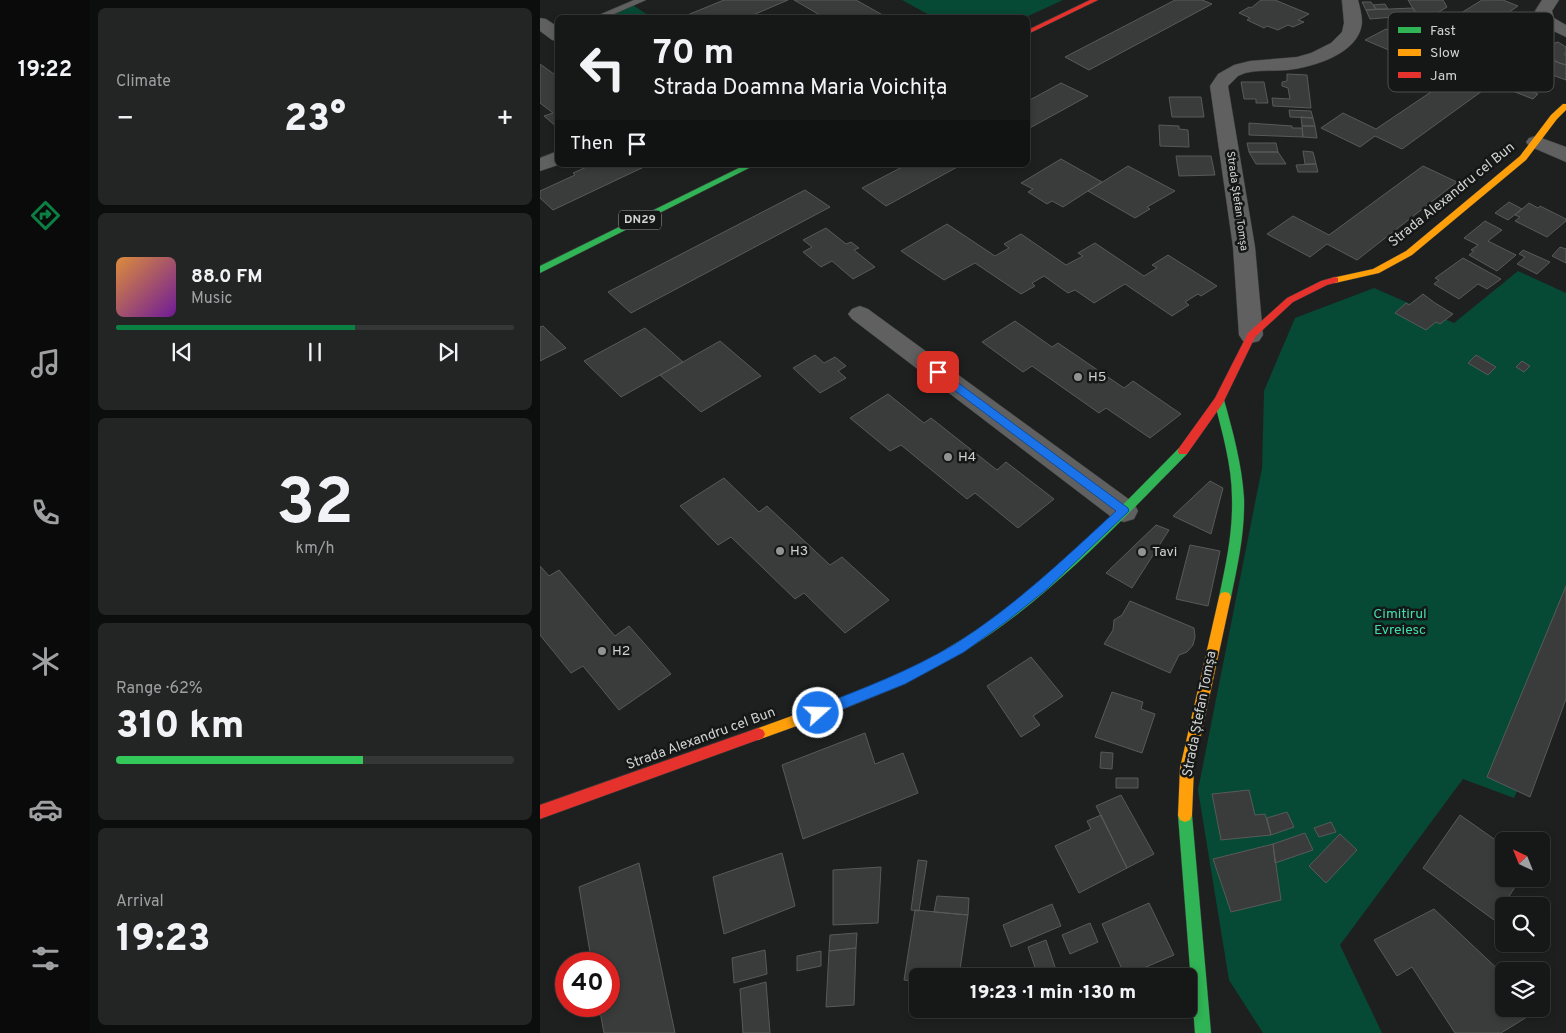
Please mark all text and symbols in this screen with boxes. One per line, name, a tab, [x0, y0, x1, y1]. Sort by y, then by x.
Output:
legend	[1388, 12, 1554, 92]
text: Fast	[1430, 23, 1456, 40]
text: 70 m	[653, 32, 734, 76]
icon: left	[570, 35, 635, 100]
text: Slow	[1430, 45, 1460, 62]
text: 19:22	[18, 57, 72, 84]
text: Jam	[1430, 68, 1457, 85]
text: Climate	[116, 72, 171, 92]
text: Strada Doamna Maria Voichița	[653, 75, 947, 102]
text: 23°	[284, 96, 346, 145]
text: −	[116, 102, 134, 138]
text: +	[496, 102, 514, 138]
icon: arrive	[623, 130, 651, 158]
text: Then	[570, 132, 613, 156]
street label: Strada Alexandru cel Bun	[1385, 139, 1519, 251]
street label: Strada Ștefan Tomșa	[1223, 150, 1251, 252]
icon: directions	[28, 198, 63, 233]
road number: DN29	[619, 210, 661, 230]
text: 88.0 FM	[191, 265, 263, 289]
text: Music	[191, 289, 232, 309]
icon: previous	[168, 338, 196, 366]
icon: pause	[301, 338, 329, 366]
icon: next	[434, 338, 462, 366]
icon: music	[28, 346, 63, 381]
pin	[917, 351, 959, 393]
icon: arrive	[924, 358, 952, 386]
place label: H5	[1088, 369, 1107, 386]
marker: H5	[1072, 371, 1084, 383]
place label: H4	[958, 449, 976, 466]
marker: H4	[942, 451, 954, 463]
text: 32	[276, 465, 354, 547]
icon: phone	[28, 495, 63, 530]
text: km/h	[296, 539, 334, 559]
place label: H3	[790, 543, 808, 560]
place label: Tavi	[1152, 544, 1177, 561]
marker: H3	[774, 545, 786, 557]
marker: Tavi	[1136, 546, 1148, 558]
park label: Cimitirul Evreiesc	[1373, 606, 1427, 639]
place label: H2	[612, 643, 630, 660]
icon: climate	[28, 644, 63, 679]
marker: H2	[596, 645, 608, 657]
street label: Strada Ștefan Tomșa	[1179, 650, 1221, 778]
text: Range · 62%	[116, 679, 203, 699]
position arrow	[791, 686, 843, 738]
text: 310 km	[116, 703, 244, 752]
street label: Strada Alexandru cel Bun	[624, 704, 778, 774]
icon: car	[28, 792, 63, 827]
north arrow	[1495, 832, 1550, 888]
map controls	[1495, 832, 1550, 1017]
text: Arrival	[116, 892, 164, 912]
button: search	[1495, 897, 1550, 952]
text: 19:23	[116, 916, 211, 965]
icon: filters	[28, 941, 63, 976]
speed limit sign: 40	[555, 952, 620, 1017]
button: layers	[1495, 962, 1550, 1017]
text: 19:23 · 1 min · 130 m	[970, 981, 1136, 1005]

